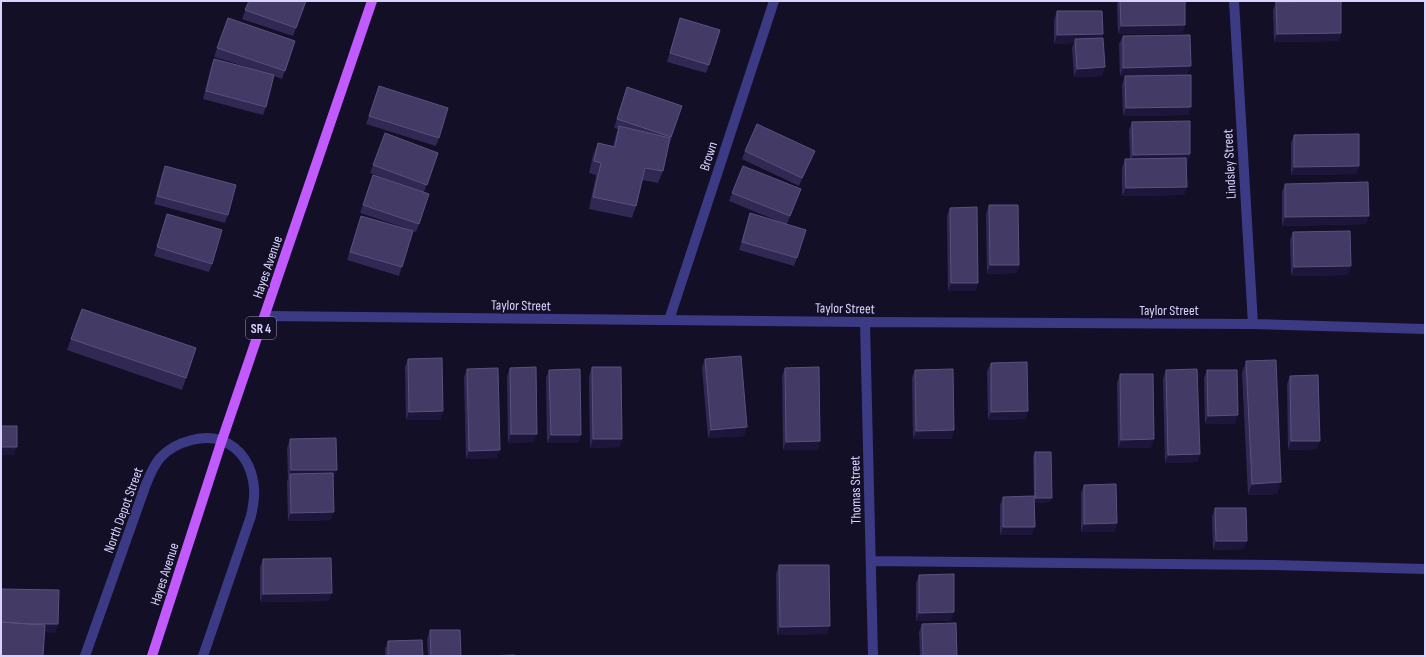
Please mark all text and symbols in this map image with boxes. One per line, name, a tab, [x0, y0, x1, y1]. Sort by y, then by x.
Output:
street label: Lindsley Street	[1219, 129, 1240, 199]
street label: Brown	[696, 139, 721, 173]
street label: Hayes Avenue	[249, 234, 286, 301]
street label: Taylor Street	[491, 296, 551, 315]
street label: Taylor Street	[815, 299, 875, 318]
street label: Taylor Street	[1139, 302, 1199, 319]
road number: SR 4	[246, 317, 276, 339]
street label: Thomas Street	[846, 456, 865, 524]
street label: North Depot Street	[100, 465, 147, 555]
street label: Hayes Avenue	[146, 541, 183, 608]

